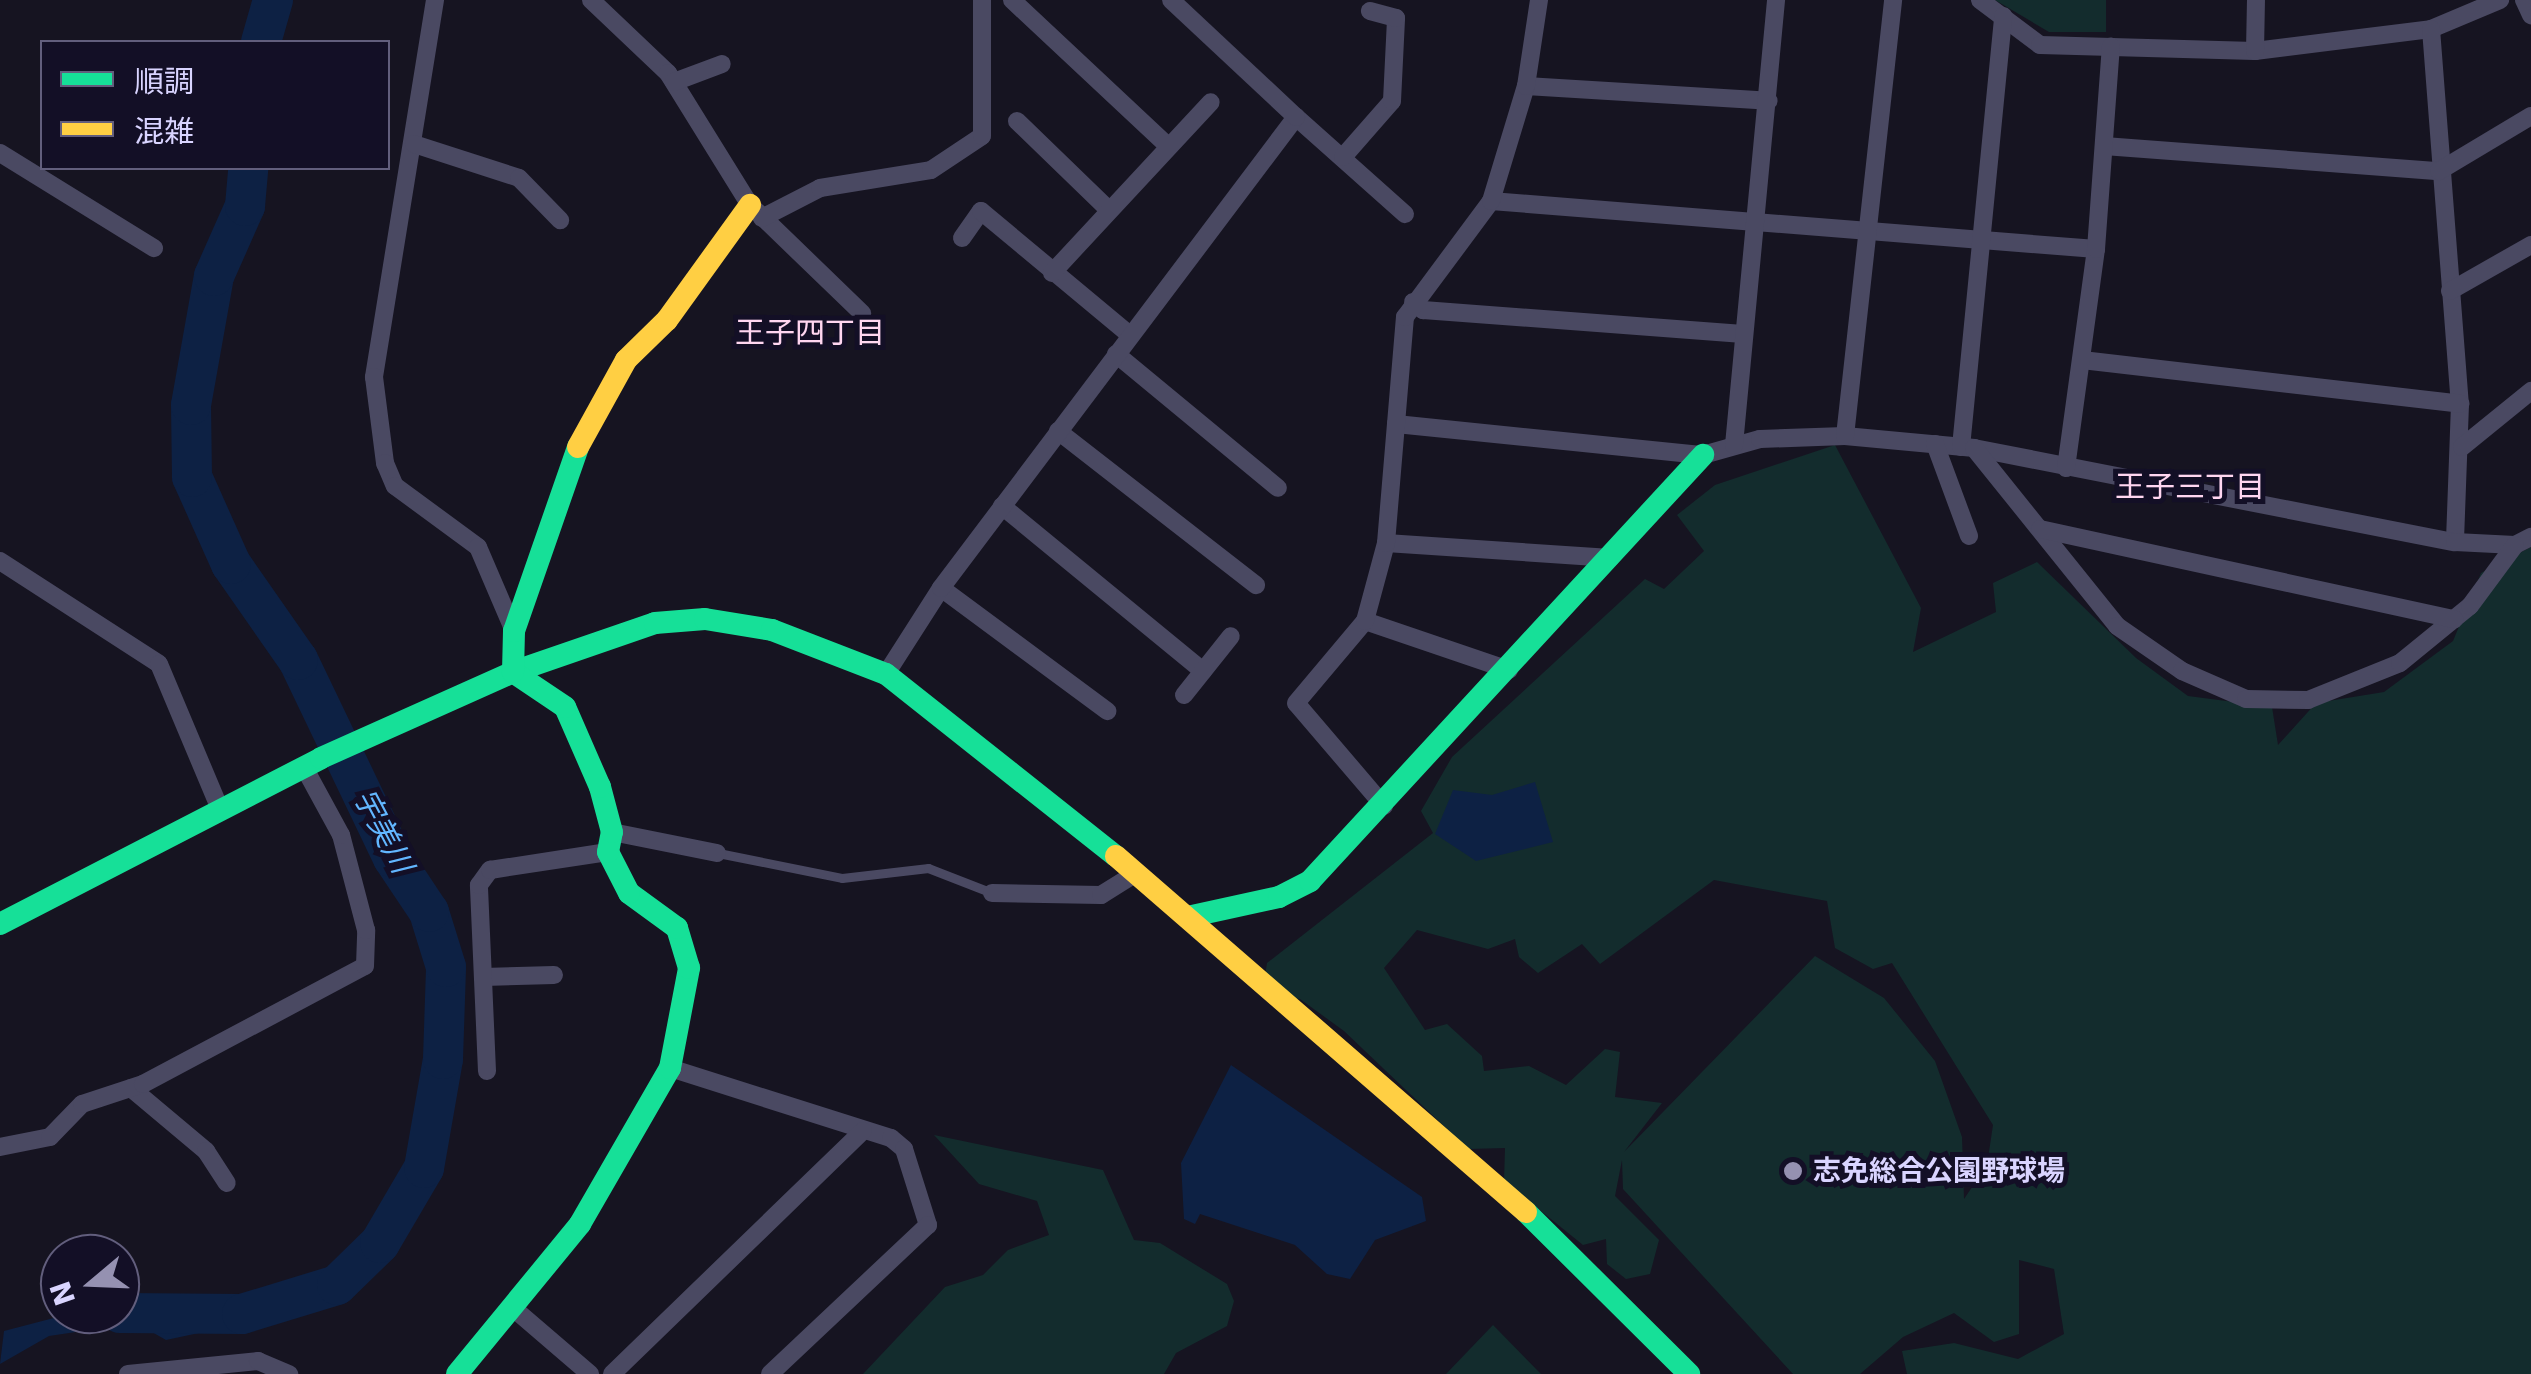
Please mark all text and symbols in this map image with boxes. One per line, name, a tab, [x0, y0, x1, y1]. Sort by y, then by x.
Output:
legend	[40, 40, 390, 170]
text: 順調	[134, 64, 194, 99]
text: 混雑	[134, 114, 194, 149]
district label: 王子四丁目	[735, 315, 885, 351]
district label: 王子三丁目	[2115, 469, 2265, 505]
water label: 宇美川	[346, 783, 420, 879]
place label: 志免総合公園野球場	[1813, 1154, 2065, 1188]
marker: 志免総合公園野球場	[1782, 1160, 1804, 1182]
north arrow	[40, 1234, 140, 1334]
text: N	[44, 1277, 82, 1310]

